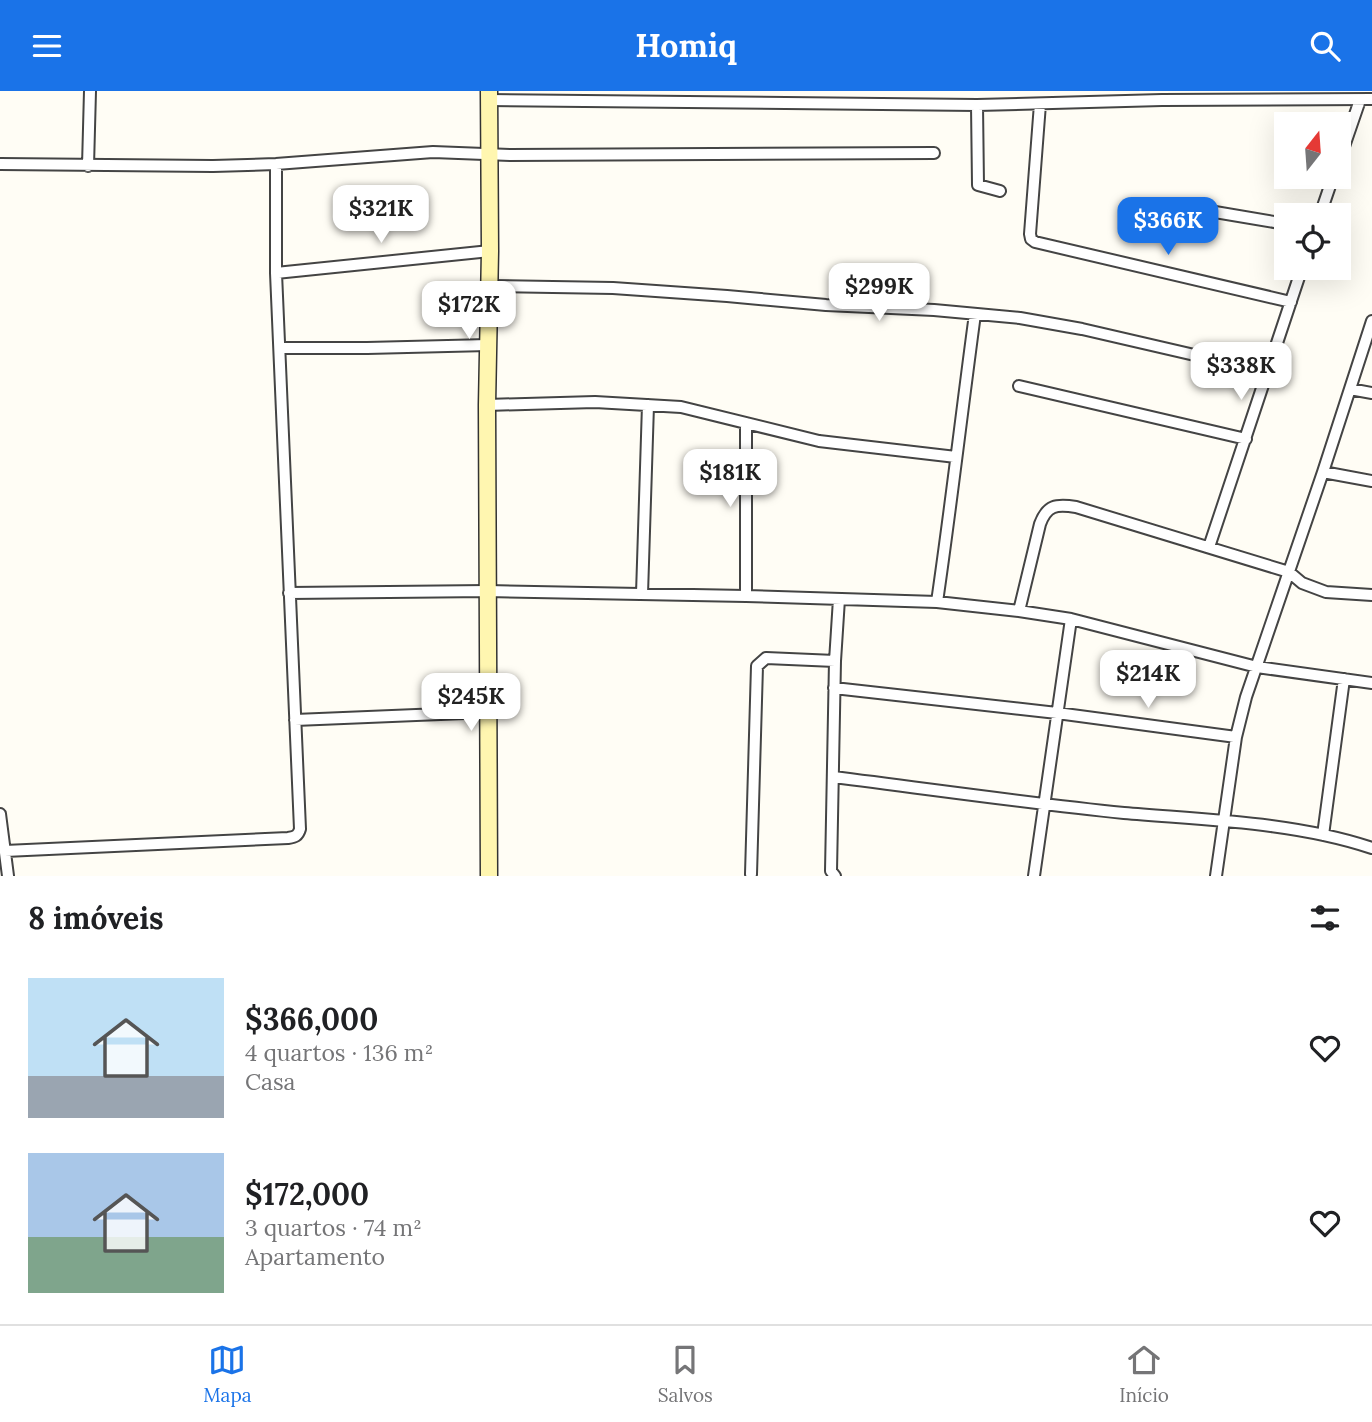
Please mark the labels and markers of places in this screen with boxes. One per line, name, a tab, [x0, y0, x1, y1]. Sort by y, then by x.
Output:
pin: $321K	[332, 185, 430, 245]
pin: $366K	[1119, 197, 1217, 257]
pin: $299K	[830, 264, 928, 323]
pin: $172K	[420, 281, 518, 341]
pin: $338K	[1192, 343, 1290, 402]
pin: $181K	[681, 449, 779, 509]
pin: $214K	[1099, 651, 1197, 710]
pin: $245K	[422, 673, 520, 733]

